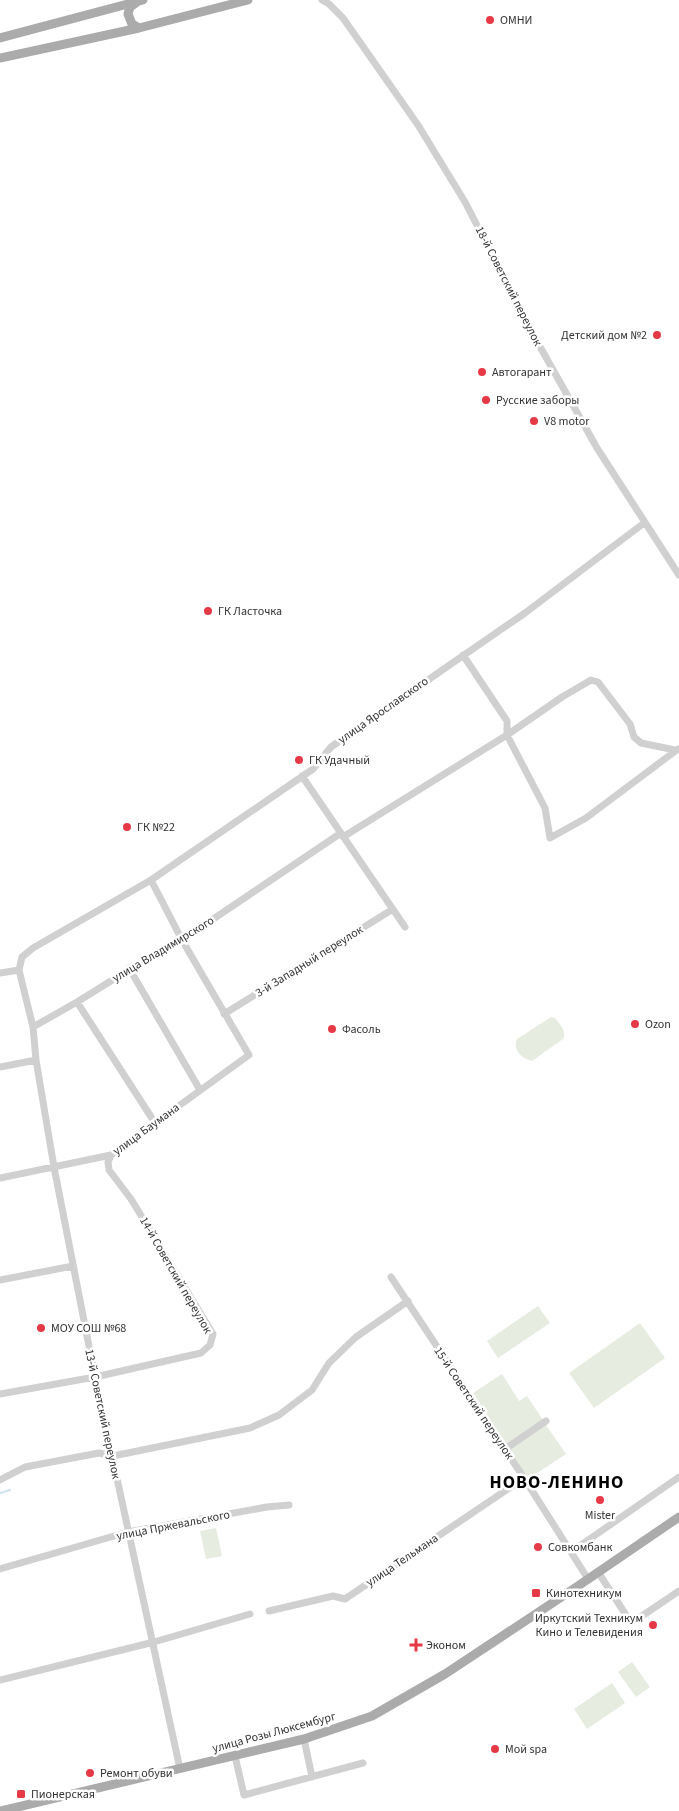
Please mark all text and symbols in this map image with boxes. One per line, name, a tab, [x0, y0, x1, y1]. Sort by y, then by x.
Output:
place label: ОМНИ	[500, 12, 532, 29]
marker: ОМНИ	[484, 14, 496, 26]
street label: 18-й Советский переулок	[471, 223, 546, 349]
place label: Детский дом №2	[561, 327, 647, 344]
marker: Детский дом №2	[651, 329, 663, 341]
place label: Автогарант	[492, 364, 552, 381]
marker: Автогарант	[476, 366, 488, 378]
place label: Русские заборы	[496, 392, 579, 409]
marker: Русские заборы	[480, 394, 492, 406]
place label: V8 motor	[544, 413, 590, 430]
marker: V8 motor	[528, 415, 540, 427]
place label: ГК Ласточка	[218, 603, 282, 620]
marker: ГК Ласточка	[202, 605, 214, 617]
street label: улица Ярославского	[335, 673, 432, 748]
place label: ГК Удачный	[309, 752, 370, 769]
marker: ГК Удачный	[293, 754, 305, 766]
place label: ГК №22	[137, 819, 175, 836]
marker: ГК №22	[121, 821, 133, 833]
street label: улица Владимирского	[109, 912, 217, 987]
street label: 3-й Западный переулок	[252, 921, 366, 1002]
place label: Ozon	[645, 1016, 671, 1033]
marker: Ozon	[629, 1018, 641, 1030]
place label: Фасоль	[342, 1021, 381, 1038]
marker: Фасоль	[326, 1023, 338, 1035]
street label: улица Баумана	[109, 1099, 183, 1159]
street label: 14-й Советский переулок	[135, 1214, 216, 1337]
place label: МОУ СОШ №68	[51, 1320, 126, 1337]
marker: МОУ СОШ №68	[35, 1322, 47, 1334]
street label: 15-й Советский переулок	[430, 1344, 518, 1463]
street label: 13-й Советский переулок	[80, 1348, 125, 1481]
district label: НОВО-ЛЕНИНО	[490, 1470, 624, 1495]
marker: Mister	[594, 1494, 606, 1506]
street label: улица Пржевальского	[115, 1506, 231, 1545]
place label: Mister	[585, 1507, 616, 1524]
street label: улица Тельмана	[363, 1530, 442, 1591]
place label: Совкомбанк	[548, 1539, 612, 1556]
marker: Совкомбанк	[532, 1541, 544, 1553]
place label: Кинотехникум	[546, 1585, 622, 1602]
marker: Кинотехникум	[530, 1587, 542, 1599]
place label: Иркутский Техникум Кино и Телевидения	[535, 1610, 643, 1641]
marker: Иркутский Техникум Кино и Телевидения	[647, 1619, 659, 1631]
place label: Эконом	[426, 1637, 466, 1654]
marker: Эконом	[410, 1639, 422, 1651]
street label: улица Розы Люксембург	[211, 1708, 338, 1757]
place label: Мой spa	[505, 1741, 547, 1758]
marker: Мой spa	[489, 1743, 501, 1755]
place label: Ремонт обуви	[100, 1765, 173, 1782]
marker: Ремонт обуви	[84, 1767, 96, 1779]
place label: Пионерская	[31, 1786, 95, 1803]
marker: Пионерская	[15, 1788, 27, 1800]

